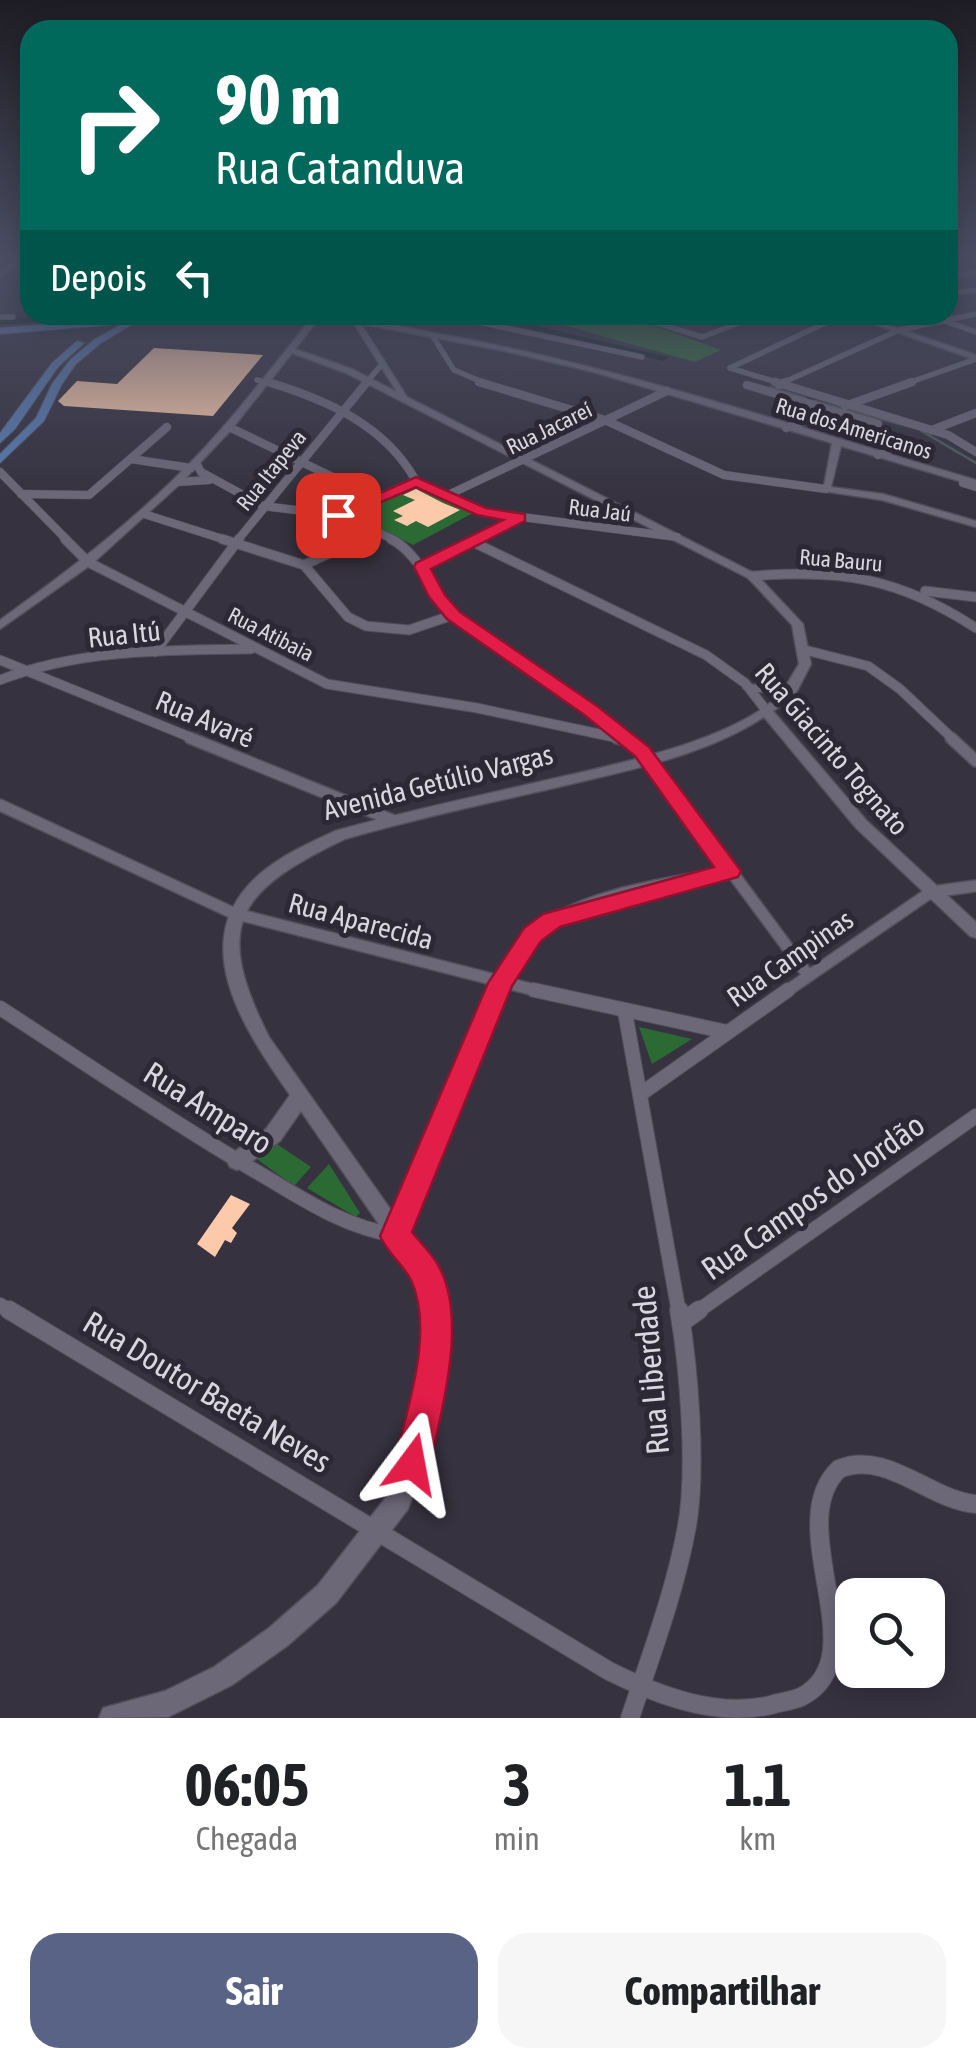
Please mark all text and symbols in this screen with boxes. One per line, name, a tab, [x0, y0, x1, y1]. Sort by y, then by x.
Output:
text: 90 m	[215, 59, 341, 139]
icon: right	[50, 60, 180, 190]
text: Rua Catanduva	[215, 142, 465, 194]
icon: left	[167, 250, 222, 305]
text: Depois	[50, 256, 147, 299]
street label: Rua dos Americanos	[773, 392, 935, 464]
street label: Rua Jacareí	[502, 396, 596, 460]
street label: Rua Itapeva	[231, 424, 311, 516]
pin	[296, 473, 381, 558]
icon: arrive	[311, 488, 366, 543]
street label: Rua Jaú	[567, 493, 633, 527]
street label: Rua Bauru	[798, 543, 884, 577]
street label: Rua Atibaia	[224, 601, 318, 667]
street label: Rua Itú	[86, 614, 162, 654]
street label: Rua Giacinto Tognato	[749, 657, 915, 841]
street label: Rua Avaré	[151, 684, 259, 754]
street label: Avenida Getúlio Vargas	[320, 738, 556, 826]
street label: Rua Aparecida	[285, 886, 437, 956]
street label: Rua Campinas	[721, 903, 859, 1013]
street label: Rua Amparo	[137, 1054, 279, 1161]
street label: Rua Campos do Jordão	[694, 1106, 931, 1287]
street label: Rua Liberdade	[625, 1284, 676, 1456]
street label: Rua Doutor Baeta Neves	[77, 1303, 338, 1480]
position arrow	[360, 1412, 464, 1516]
map controls	[835, 1578, 945, 1688]
button: search	[835, 1578, 945, 1688]
text: 06:05	[185, 1750, 309, 1819]
text: 3	[503, 1750, 531, 1819]
text: 1.1	[724, 1750, 791, 1819]
text: Chegada	[196, 1820, 298, 1857]
text: min	[494, 1820, 540, 1857]
text: km	[739, 1820, 776, 1857]
button: Sair	[30, 1933, 478, 2048]
button: Compartilhar	[498, 1933, 946, 2048]

